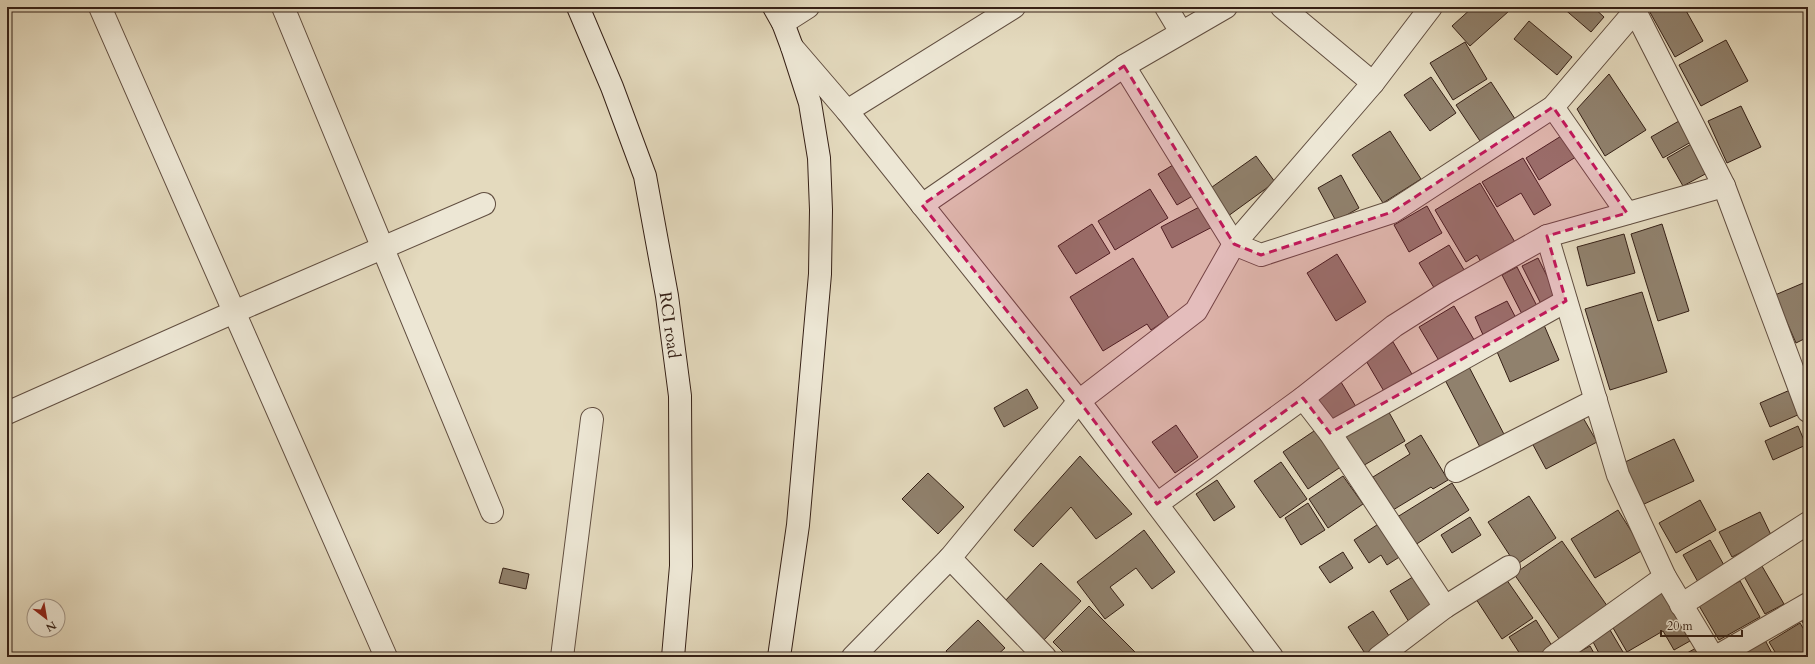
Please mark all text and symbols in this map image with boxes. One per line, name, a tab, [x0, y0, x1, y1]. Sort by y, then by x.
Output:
street label: RCI road	[653, 290, 686, 360]
north arrow	[26, 598, 66, 638]
scale bar	[1661, 612, 1742, 638]
text: N	[43, 617, 59, 635]
text: 20 m	[1667, 618, 1694, 634]

